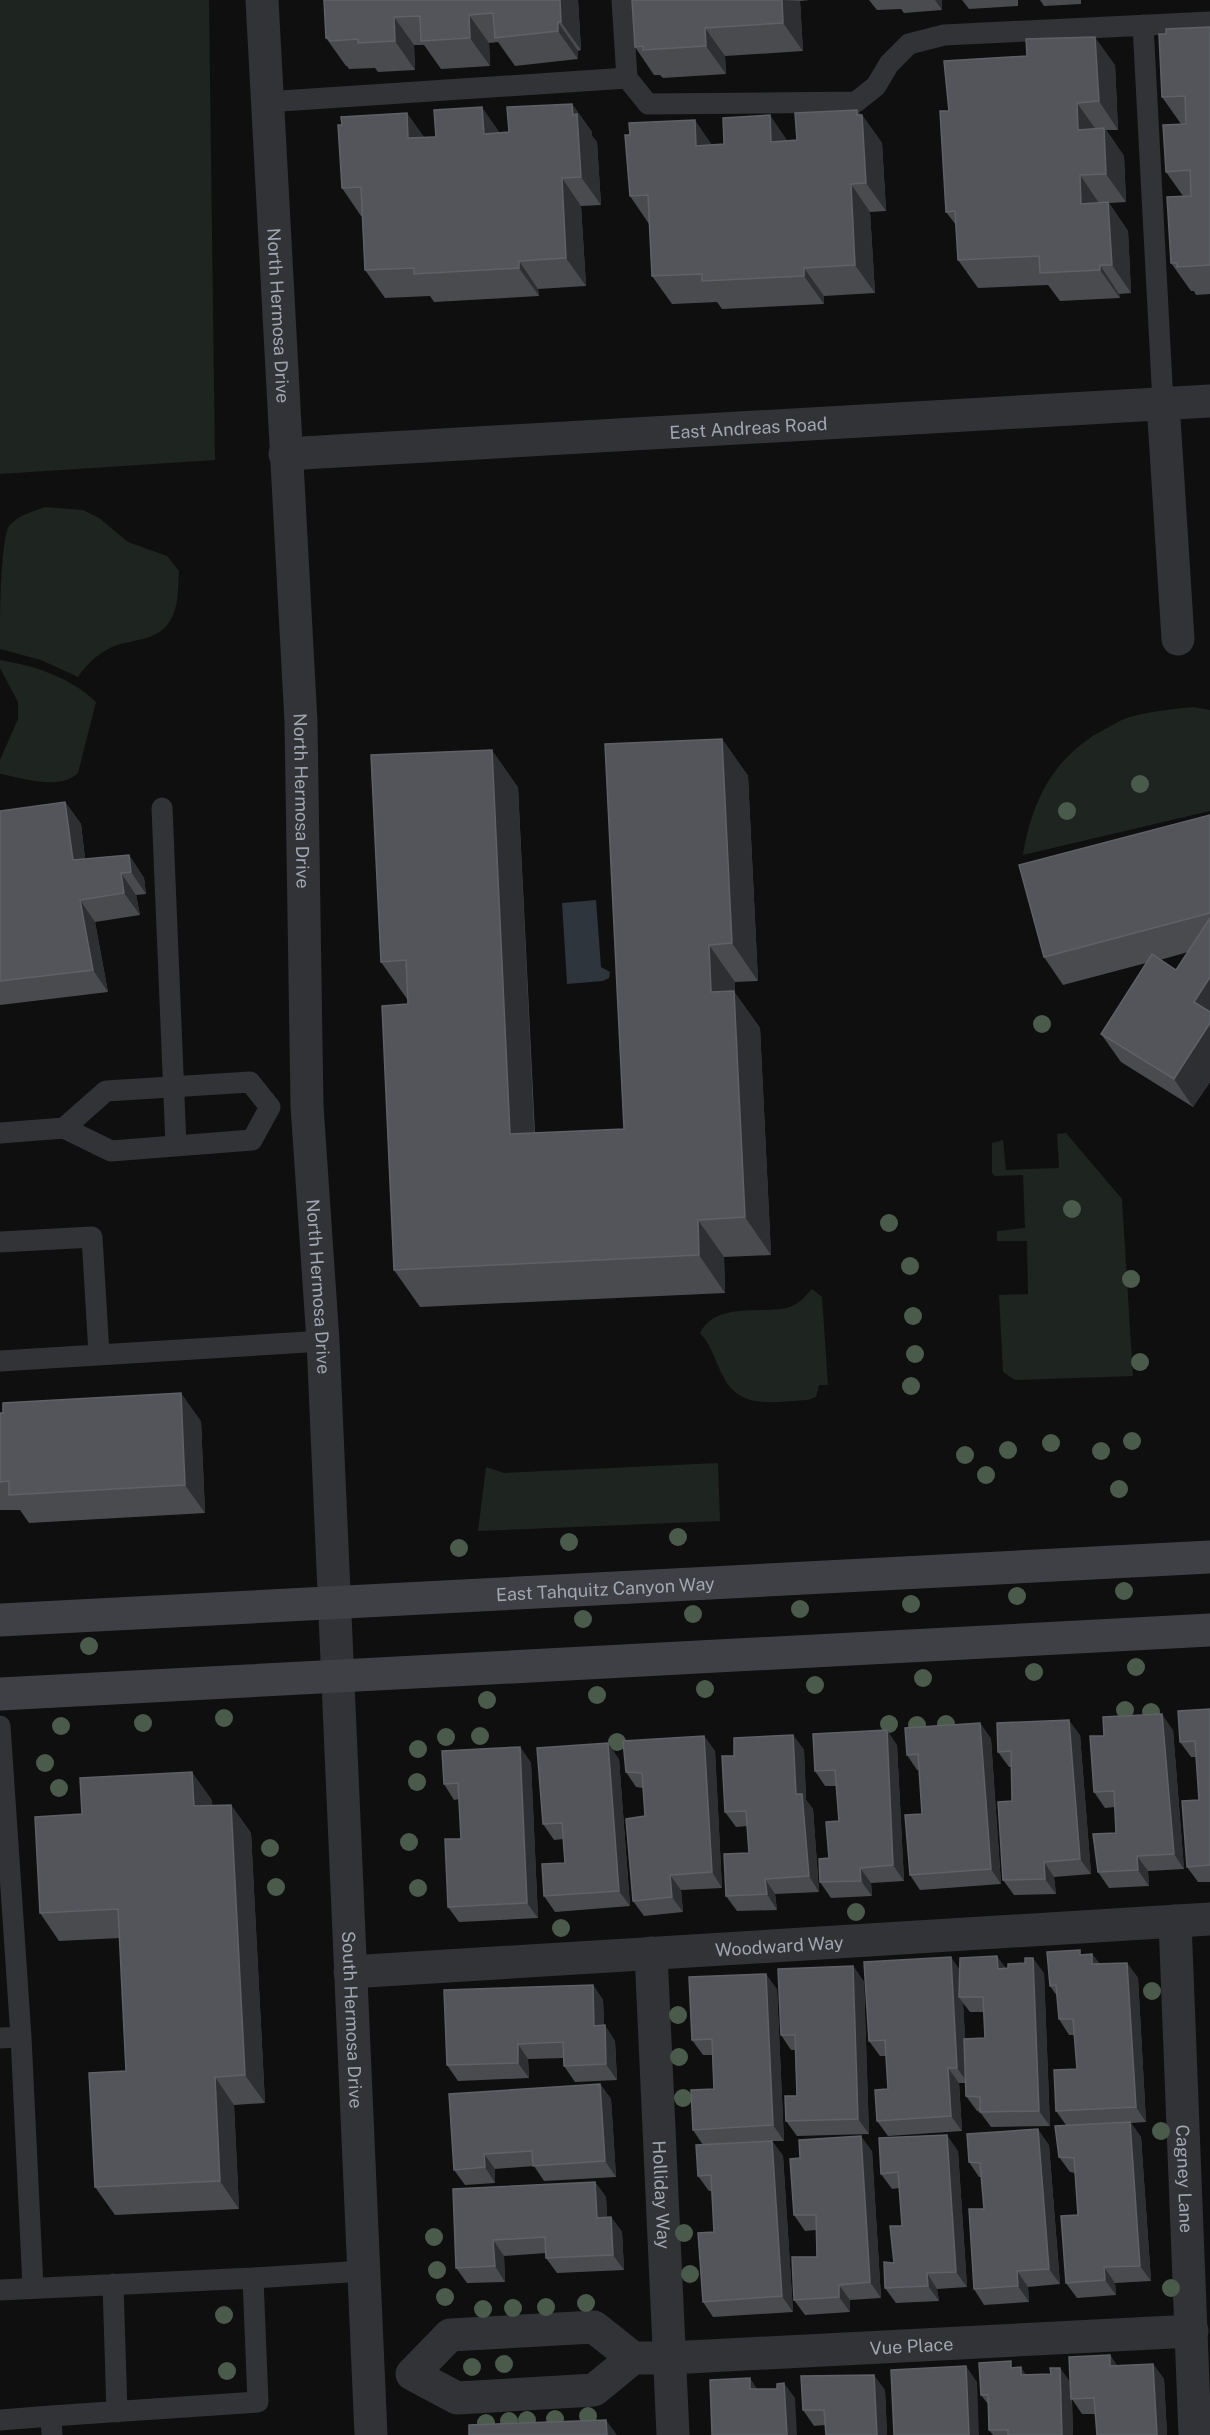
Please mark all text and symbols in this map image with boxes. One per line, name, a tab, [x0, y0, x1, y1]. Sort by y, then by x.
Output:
street label: North Hermosa Drive	[264, 227, 294, 404]
street label: East Andreas Road	[669, 412, 828, 442]
street label: North Hermosa Drive	[290, 713, 314, 889]
street label: North Hermosa Drive	[303, 1198, 335, 1374]
street label: East Tahquitz Canyon Way	[495, 1572, 715, 1605]
street label: South Hermosa Drive	[338, 1930, 367, 2109]
street label: Woodward Way	[714, 1931, 844, 1960]
street label: Cagney Lane	[1172, 2124, 1198, 2233]
street label: Holliday Way	[649, 2140, 675, 2250]
street label: Vue Place	[869, 2333, 954, 2358]

